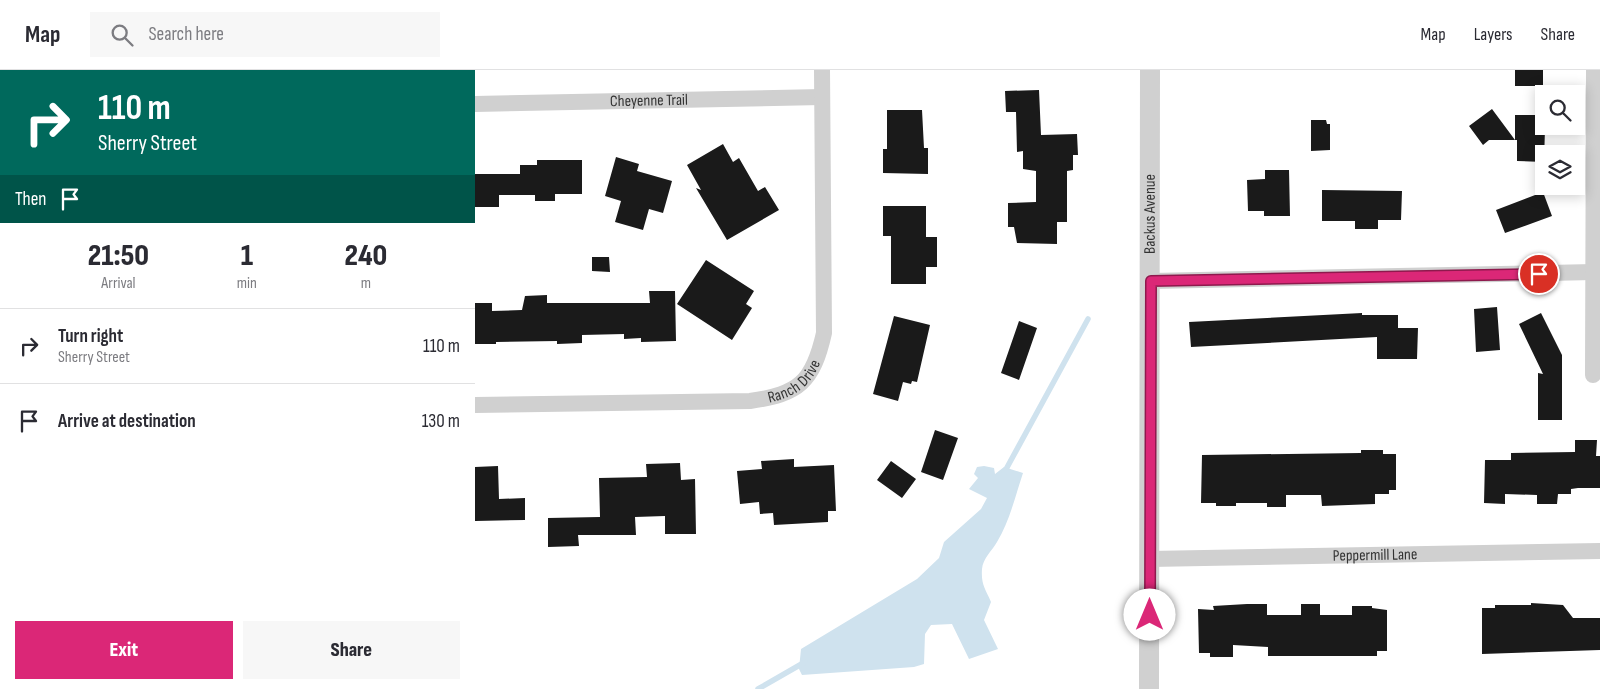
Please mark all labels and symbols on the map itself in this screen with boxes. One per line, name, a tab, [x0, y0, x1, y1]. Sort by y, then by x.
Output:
street label: Cheyenne Trail	[610, 90, 688, 111]
street label: Backus Avenue	[1140, 174, 1159, 254]
pin	[1518, 253, 1560, 295]
street label: Ranch Drive	[766, 357, 825, 407]
street label: Peppermill Lane	[1332, 545, 1417, 565]
position arrow	[1123, 588, 1175, 640]

